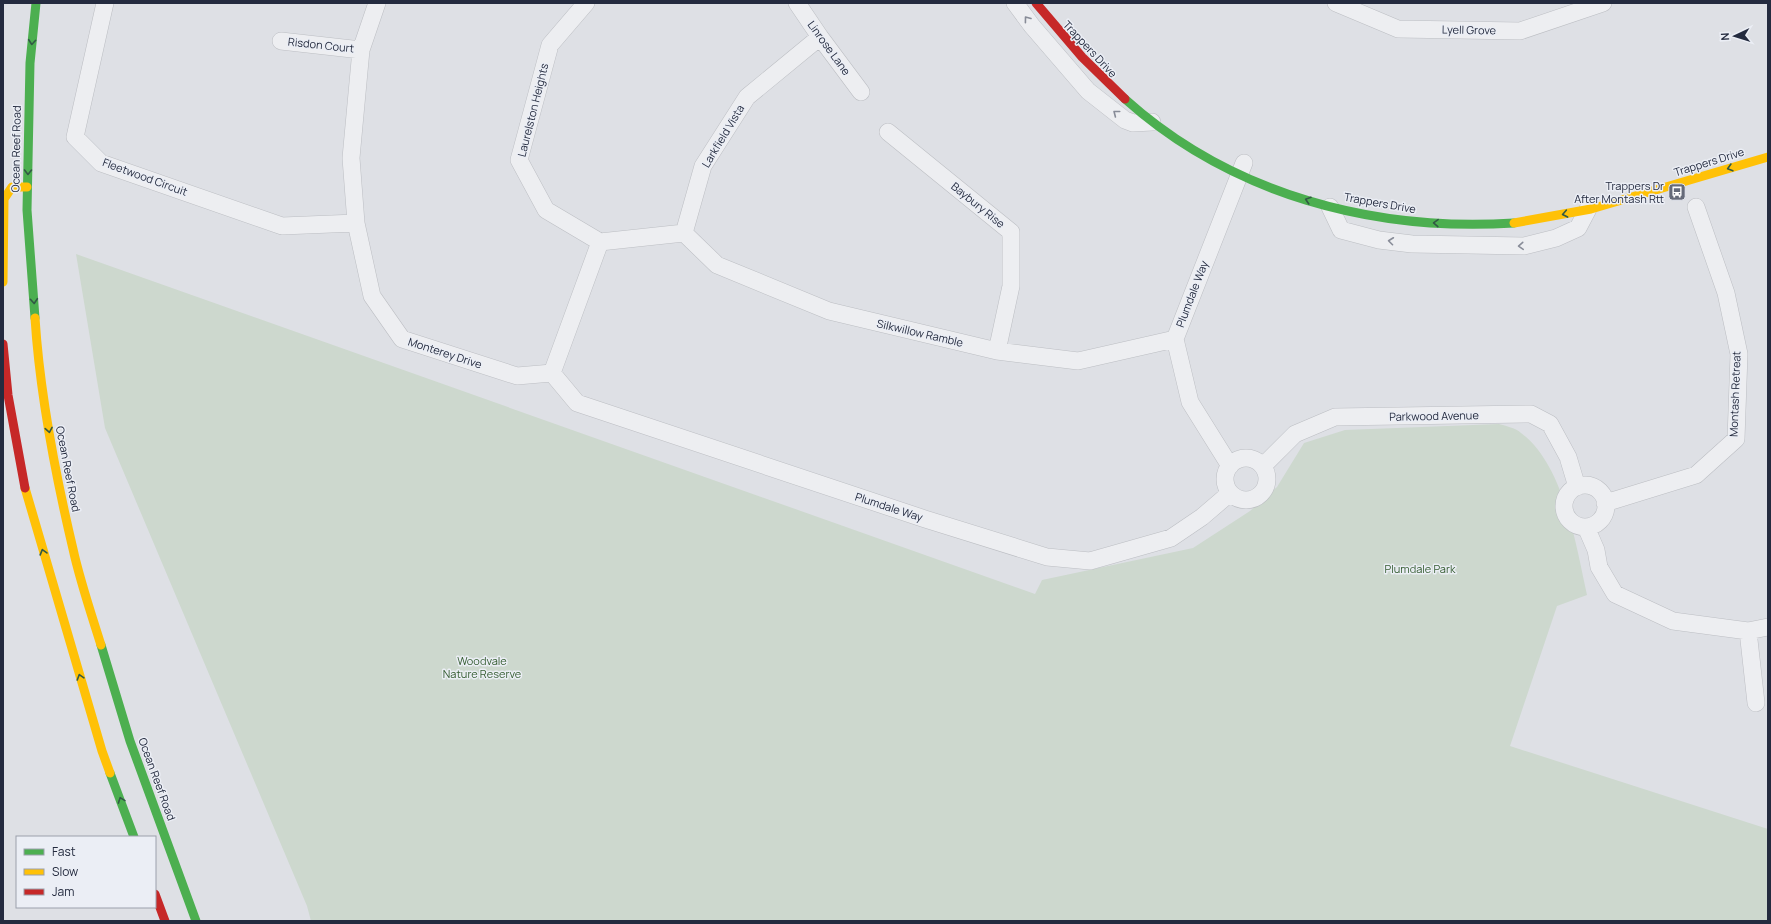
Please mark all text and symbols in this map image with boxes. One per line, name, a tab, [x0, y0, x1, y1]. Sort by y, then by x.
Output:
one-way arrow	[1024, 16, 1031, 23]
north arrow	[1715, 16, 1755, 56]
street label: Linrose Lane	[805, 17, 855, 78]
street label: Trappers Drive	[1060, 17, 1121, 81]
street label: Lyell Grove	[1442, 22, 1497, 37]
text: N	[1717, 32, 1732, 41]
street label: Risdon Court	[287, 34, 355, 55]
one-way arrow	[28, 39, 37, 45]
street label: Laurelston Heights	[514, 61, 551, 158]
street label: Larkfield Vista	[698, 102, 747, 170]
street label: Ocean Reef Road	[7, 105, 24, 193]
one-way arrow	[1114, 110, 1121, 117]
street label: Trappers Drive	[1672, 144, 1746, 179]
street label: Fleetwood Circuit	[101, 154, 190, 199]
one-way arrow	[1727, 163, 1734, 172]
one-way arrow	[24, 169, 32, 175]
street label: Baybury Rise	[948, 178, 1009, 231]
place label: Trappers Dr After Montash Rtt	[1574, 178, 1664, 206]
bus stop icon: Trappers Dr After Montash Rtt	[1667, 182, 1687, 202]
street label: Trappers Drive	[1343, 189, 1418, 216]
one-way arrow	[1305, 196, 1312, 205]
one-way arrow	[1562, 209, 1568, 218]
one-way arrow	[1433, 219, 1439, 228]
one-way arrow	[1388, 237, 1394, 246]
one-way arrow	[1518, 241, 1524, 250]
street label: Plumdale Way	[1172, 258, 1211, 329]
one-way arrow	[29, 298, 38, 304]
street label: Silkwillow Ramble	[875, 315, 965, 350]
street label: Monterey Drive	[406, 334, 485, 372]
street label: Montash Retreat	[1726, 351, 1743, 437]
street label: Parkwood Avenue	[1389, 407, 1479, 424]
street label: Ocean Reef Road	[53, 425, 84, 513]
one-way arrow	[44, 427, 52, 433]
street label: Plumdale Way	[853, 489, 925, 525]
one-way arrow	[39, 549, 48, 556]
park label: Plumdale Park	[1385, 561, 1456, 576]
park label: Woodvale Nature Reserve	[443, 653, 522, 681]
one-way arrow	[76, 674, 85, 681]
street label: Ocean Reef Road	[136, 735, 179, 822]
one-way arrow	[117, 797, 125, 804]
legend	[16, 836, 156, 908]
text: Fast	[52, 843, 76, 860]
text: Slow	[52, 863, 78, 880]
text: Jam	[52, 883, 74, 900]

